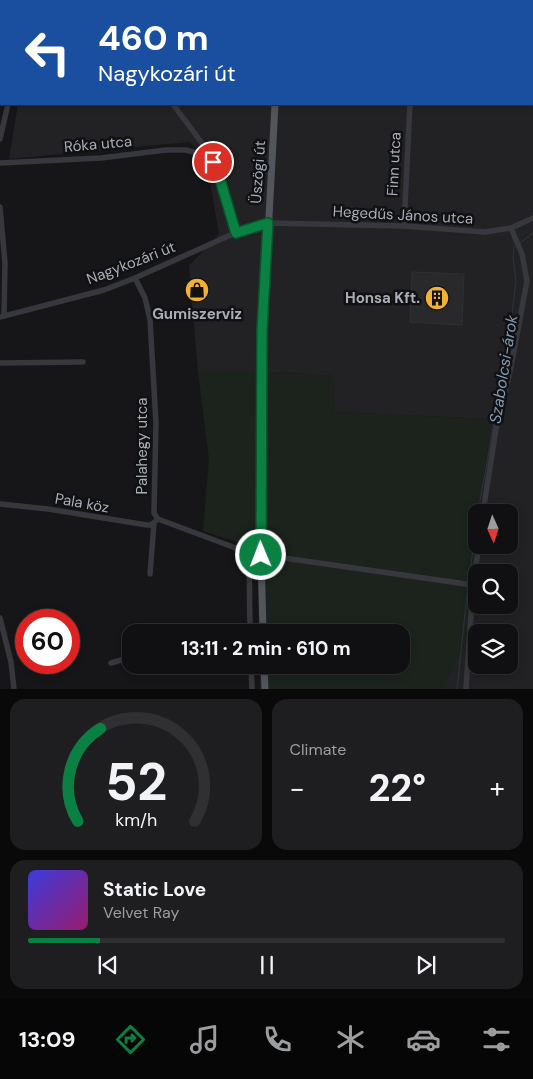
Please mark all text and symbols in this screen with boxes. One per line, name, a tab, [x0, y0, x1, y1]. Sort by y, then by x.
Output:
text: 460 m	[98, 15, 209, 61]
icon: left	[15, 20, 80, 85]
text: Nagykozári út	[98, 59, 236, 88]
street label: Róka utca	[63, 131, 133, 157]
street label: Finn utca	[382, 132, 406, 196]
street label: Üszögi út	[246, 140, 270, 204]
pin	[192, 141, 234, 183]
icon: arrive	[199, 148, 227, 176]
street label: Hegedűs János utca	[332, 201, 474, 229]
street label: Nagykozári út	[84, 237, 178, 289]
shop icon: Gumiszerviz	[184, 277, 210, 303]
building icon: Honsa Kft.	[424, 285, 450, 311]
place label: Honsa Kft.	[345, 288, 420, 308]
place label: Gumiszerviz	[152, 304, 242, 324]
water label: Szabolcsi-árok	[485, 312, 523, 425]
street label: Palahegy utca	[132, 398, 152, 494]
street label: Pala köz	[53, 488, 111, 518]
north arrow	[468, 504, 518, 554]
map controls	[468, 504, 518, 674]
position arrow	[234, 528, 286, 580]
button: search	[468, 564, 518, 614]
speed limit sign: 60	[15, 609, 80, 674]
button: layers	[468, 624, 518, 674]
text: 13:11 · 2 min · 610 m	[181, 636, 351, 661]
text: Climate	[290, 739, 346, 760]
text: 52	[105, 748, 167, 816]
text: 22°	[368, 763, 426, 813]
text: −	[290, 770, 305, 807]
text: +	[490, 770, 505, 807]
text: km/h	[115, 808, 157, 832]
text: Static Love	[103, 877, 206, 902]
text: Velvet Ray	[103, 902, 179, 923]
icon: previous	[94, 951, 122, 979]
icon: pause	[253, 951, 281, 979]
icon: next	[412, 951, 440, 979]
icon: directions	[113, 1022, 148, 1057]
icon: music	[187, 1022, 222, 1057]
icon: phone	[260, 1022, 295, 1057]
icon: climate	[333, 1022, 368, 1057]
icon: car	[406, 1022, 441, 1057]
icon: filters	[479, 1022, 514, 1057]
text: 13:09	[19, 1025, 75, 1054]

